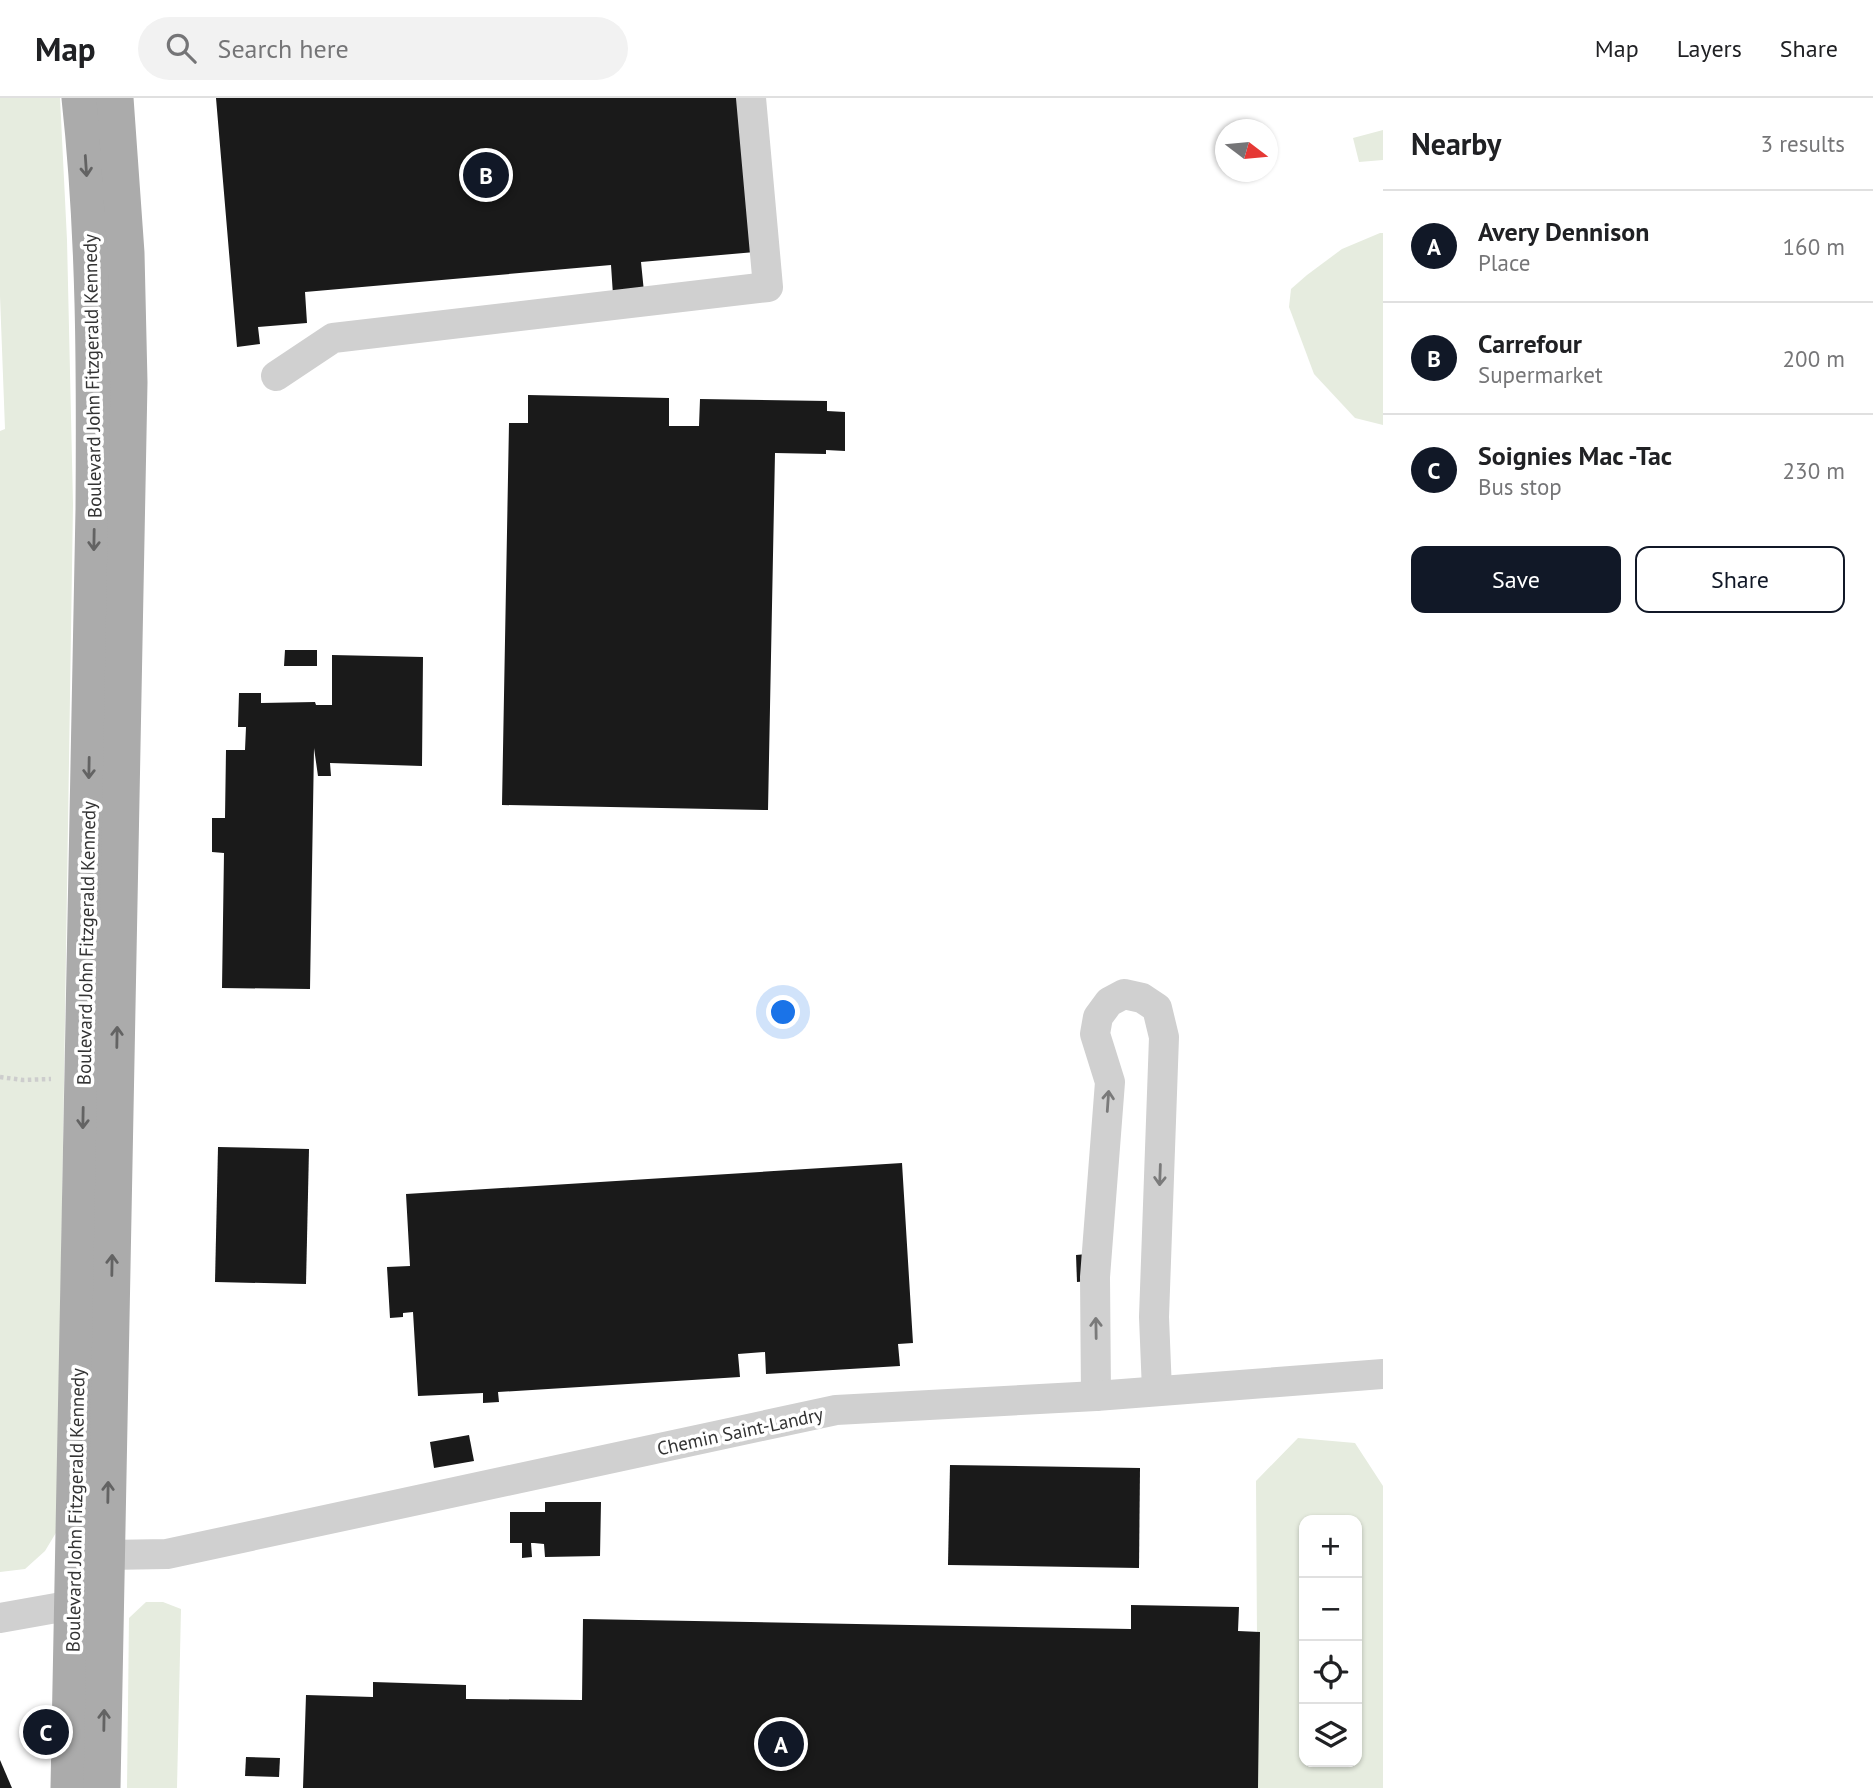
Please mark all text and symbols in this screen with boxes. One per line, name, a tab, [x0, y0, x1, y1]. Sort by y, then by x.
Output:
search box	[138, 17, 628, 80]
text: Map	[35, 27, 96, 70]
icon: search	[162, 29, 200, 67]
text: Search here	[218, 32, 349, 65]
text: Map	[1595, 33, 1639, 64]
text: Layers	[1677, 33, 1742, 64]
text: Share	[1780, 33, 1838, 64]
north arrow	[1215, 119, 1278, 182]
text: Nearby	[1411, 124, 1501, 163]
text: 3 results	[1761, 129, 1845, 158]
pin: B	[463, 149, 509, 201]
one-way arrow	[80, 154, 93, 177]
text: Avery Dennison	[1478, 215, 1649, 248]
text: A	[1427, 232, 1441, 261]
text: 160 m	[1783, 232, 1845, 261]
street label: Boulevard John Fitzgerald Kennedy	[78, 234, 106, 518]
text: Place	[1478, 248, 1531, 277]
text: Carrefour	[1478, 327, 1582, 360]
text: B	[1427, 344, 1441, 373]
text: 200 m	[1783, 344, 1845, 373]
text: Supermarket	[1478, 360, 1603, 389]
text: Soignies Mac -Tac	[1478, 439, 1672, 472]
text: C	[1428, 456, 1440, 485]
text: 230 m	[1783, 456, 1845, 485]
text: Bus stop	[1478, 472, 1562, 501]
one-way arrow	[87, 529, 101, 552]
button: Save	[1411, 546, 1621, 613]
button: Share	[1635, 546, 1845, 613]
one-way arrow	[83, 756, 96, 779]
street label: Boulevard John Fitzgerald Kennedy	[72, 801, 100, 1085]
your location	[766, 995, 800, 1029]
one-way arrow	[110, 1026, 123, 1049]
one-way arrow	[1102, 1090, 1115, 1113]
one-way arrow	[76, 1106, 89, 1129]
one-way arrow	[1153, 1163, 1166, 1186]
one-way arrow	[106, 1254, 119, 1277]
one-way arrow	[1089, 1317, 1102, 1340]
street label: Boulevard John Fitzgerald Kennedy	[61, 1368, 89, 1652]
street label: Chemin Saint-Landry	[655, 1402, 825, 1460]
one-way arrow	[101, 1481, 115, 1504]
map controls	[1299, 1515, 1362, 1767]
button: +	[1299, 1515, 1362, 1578]
button: −	[1299, 1578, 1362, 1641]
button: locate	[1299, 1641, 1362, 1704]
button: layers	[1299, 1704, 1362, 1767]
pin: C	[23, 1706, 69, 1758]
one-way arrow	[97, 1709, 111, 1732]
pin: A	[758, 1718, 804, 1770]

